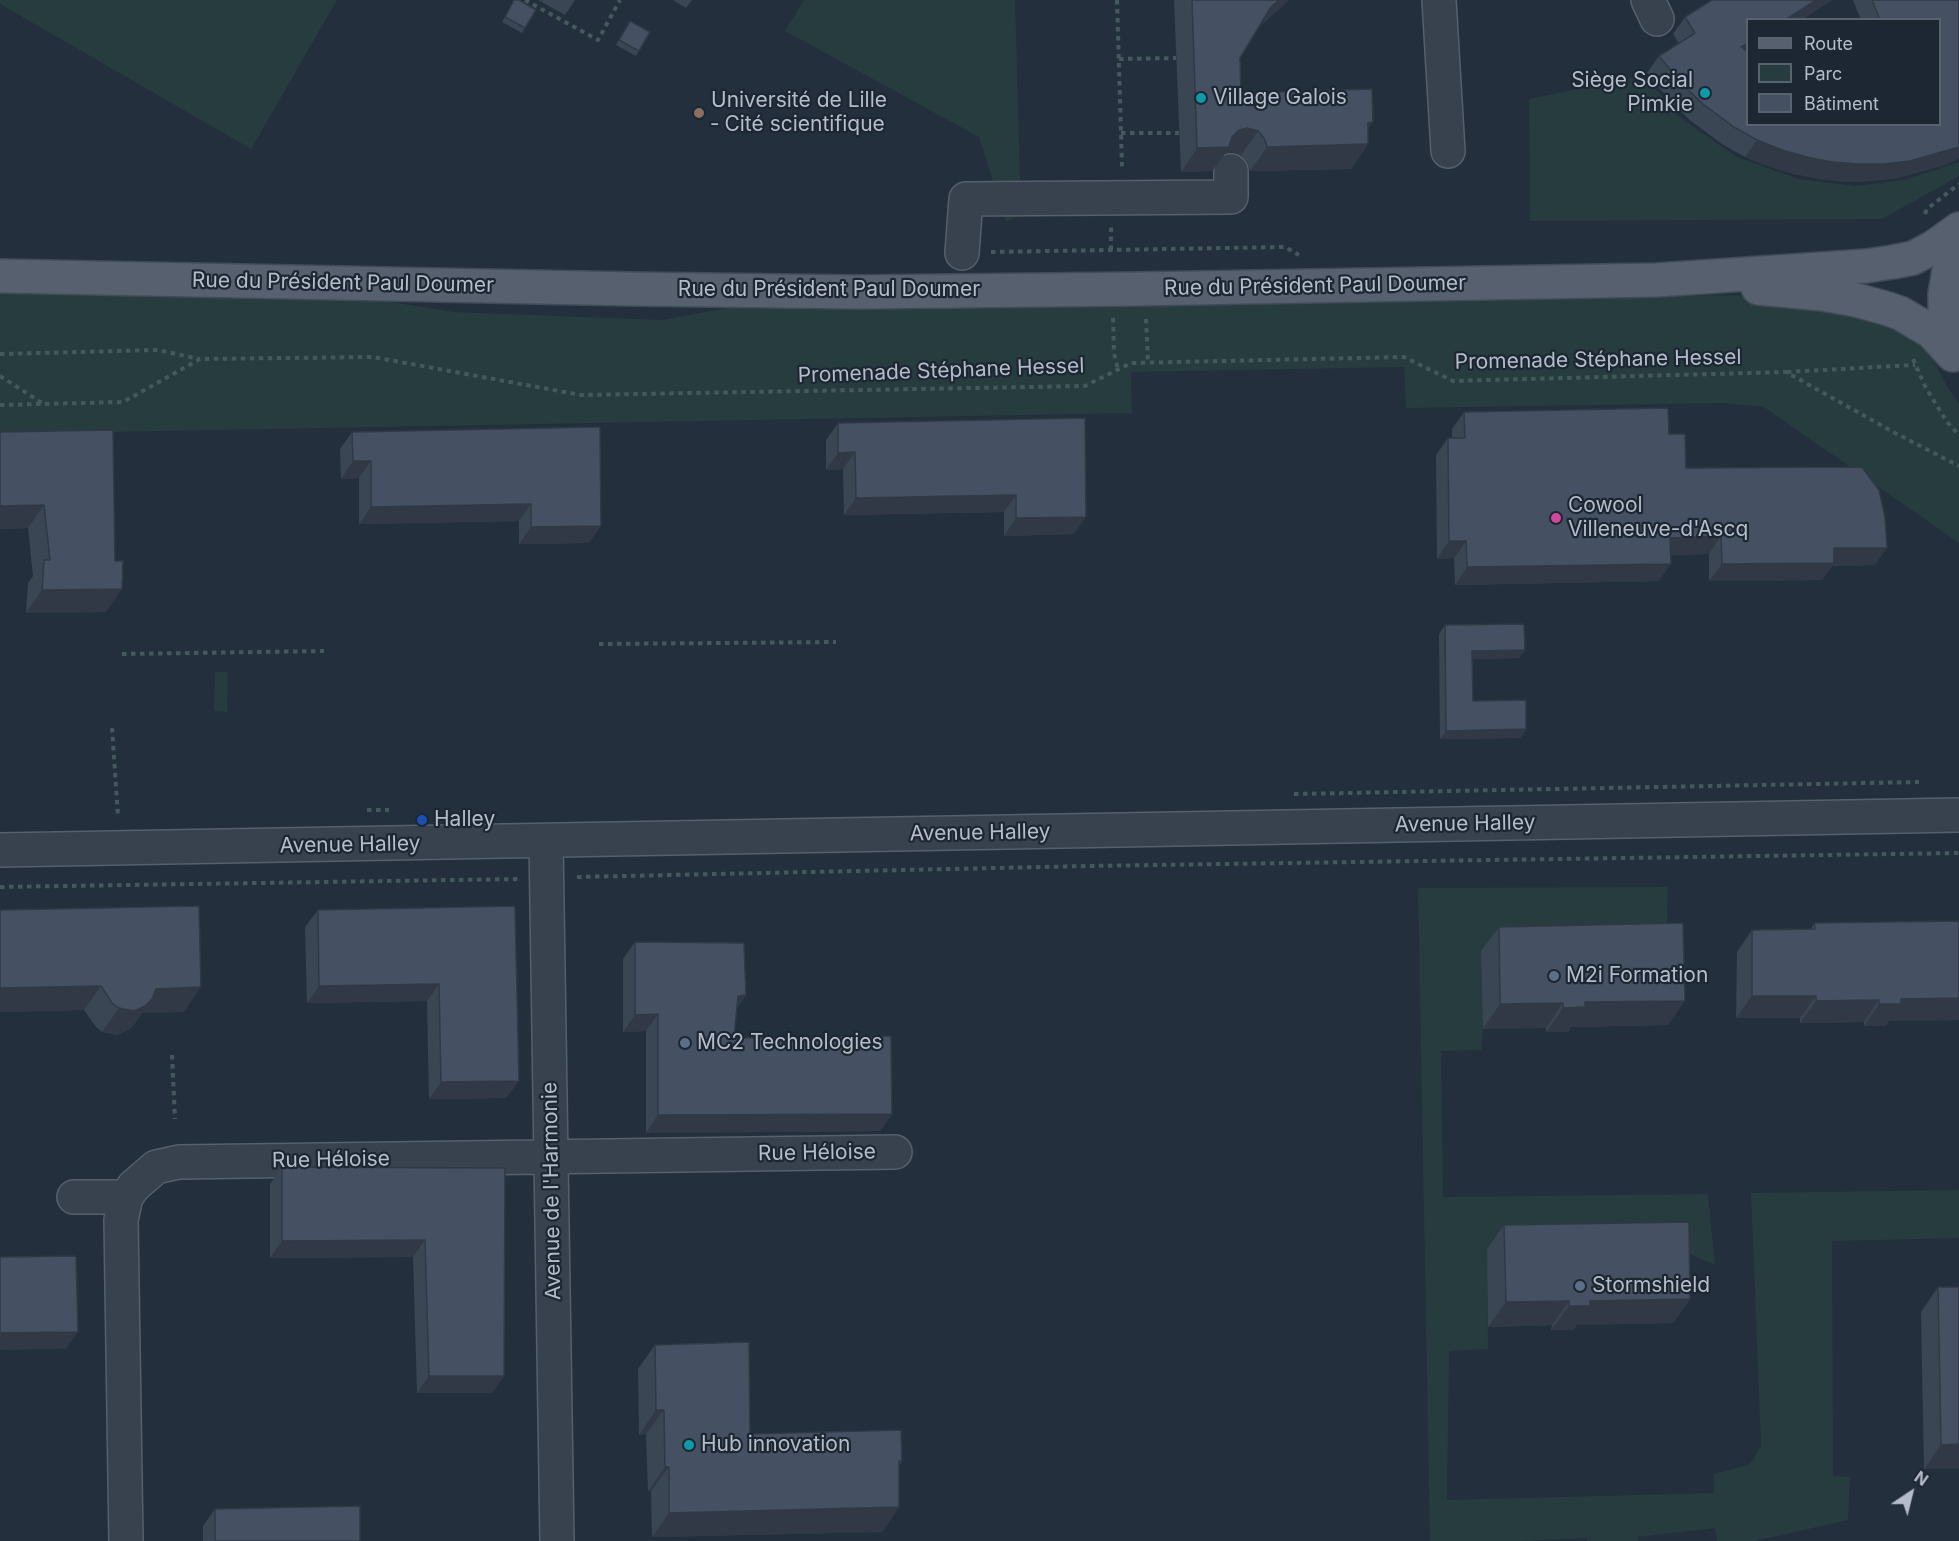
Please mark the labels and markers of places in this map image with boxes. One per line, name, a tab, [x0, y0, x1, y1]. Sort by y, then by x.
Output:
place label: Siège Social Pimkie	[1571, 68, 1693, 118]
place label: Village Galois	[1213, 85, 1347, 111]
marker: Siège Social Pimkie	[1698, 86, 1712, 100]
place label: Université de Lille ‐ Cité scientifique	[711, 88, 887, 138]
marker: Village Galois	[1194, 91, 1208, 105]
marker: Université de Lille ‐ Cité scientifique	[692, 106, 706, 120]
place label: Cowool Villeneuve-d'Ascq	[1568, 493, 1748, 543]
marker: Cowool Villeneuve-d'Ascq	[1549, 511, 1563, 525]
place label: Halley	[434, 807, 495, 833]
marker: Halley	[415, 813, 429, 827]
place label: M2i Formation	[1566, 963, 1708, 989]
marker: M2i Formation	[1547, 969, 1561, 983]
place label: MC2 Technologies	[697, 1030, 883, 1056]
marker: MC2 Technologies	[678, 1036, 692, 1050]
place label: Stormshield	[1592, 1273, 1710, 1299]
marker: Stormshield	[1573, 1279, 1587, 1293]
place label: Hub innovation	[701, 1432, 850, 1458]
marker: Hub innovation	[682, 1438, 696, 1452]

